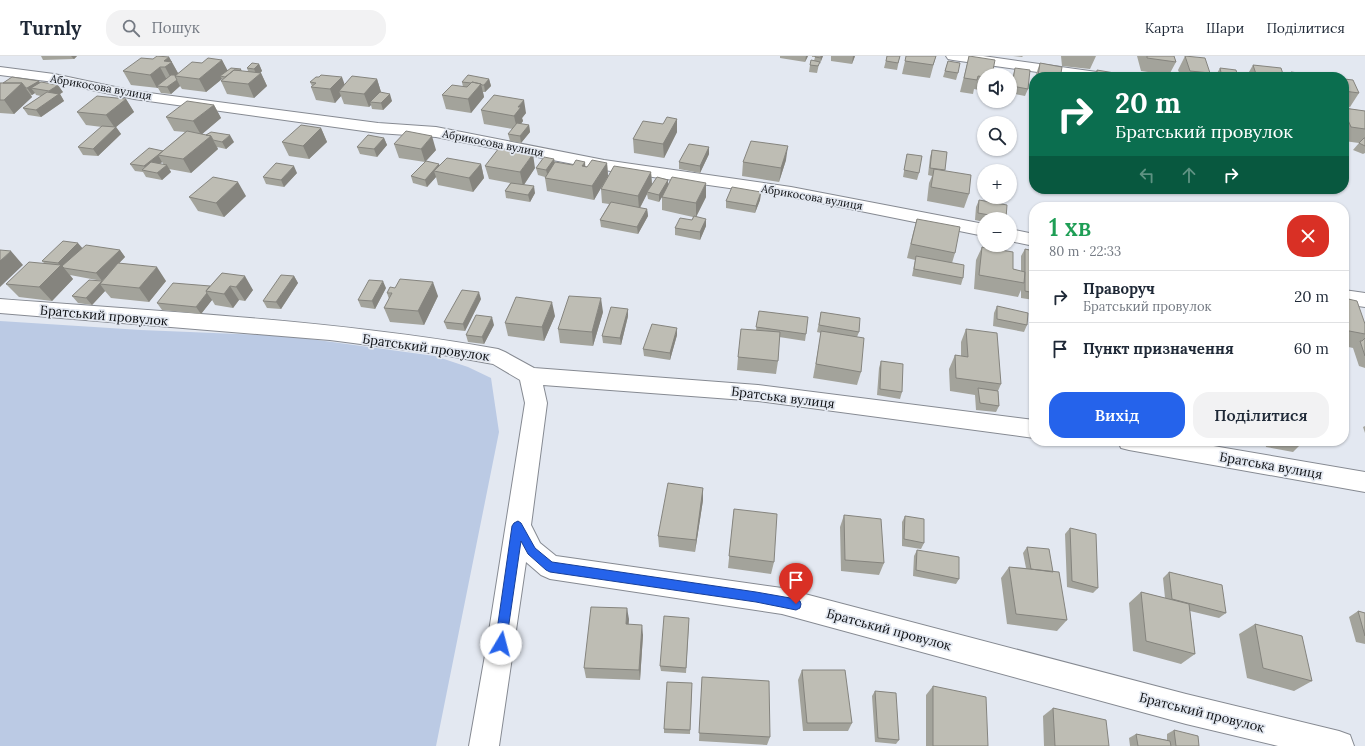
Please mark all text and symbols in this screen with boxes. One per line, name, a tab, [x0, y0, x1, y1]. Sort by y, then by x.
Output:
search box	[106, 10, 386, 46]
text: Turnly	[20, 16, 82, 40]
icon: search	[120, 17, 142, 39]
text: Пошук	[152, 18, 200, 37]
text: Карта	[1145, 19, 1184, 37]
text: Шари	[1206, 19, 1244, 37]
text: Поділитися	[1266, 19, 1345, 37]
map controls	[977, 68, 1017, 252]
button: sound	[977, 68, 1017, 108]
street label: Абрикосова вулиця	[48, 71, 153, 103]
text: 20 m	[1115, 85, 1181, 121]
icon: right	[1049, 88, 1101, 140]
button: search	[977, 116, 1017, 156]
text: Братський провулок	[1115, 120, 1293, 143]
street label: Абрикосова вулиця	[440, 126, 545, 160]
button: +	[977, 164, 1017, 204]
icon: left	[1136, 164, 1158, 186]
icon: ahead	[1178, 164, 1200, 186]
icon: right	[1220, 164, 1242, 186]
street label: Абрикосова вулиця	[759, 181, 864, 213]
button: −	[977, 212, 1017, 252]
text: 1 хв	[1049, 212, 1091, 243]
button: close	[1287, 215, 1329, 257]
text: 80 m · 22:33	[1049, 243, 1121, 260]
text: Праворуч	[1083, 279, 1155, 298]
icon: right	[1049, 286, 1071, 308]
text: 20 m	[1294, 287, 1329, 306]
text: Братський провулок	[1083, 298, 1211, 315]
street label: Братський провулок	[39, 301, 169, 330]
street label: Братський провулок	[361, 330, 491, 365]
icon: arrive	[1049, 338, 1071, 360]
text: Пункт призначення	[1083, 339, 1234, 358]
text: 60 m	[1294, 339, 1329, 358]
street label: Братська вулиця	[730, 383, 836, 412]
button: Вихід	[1049, 392, 1185, 438]
button: Поділитися	[1193, 392, 1329, 438]
street label: Братська вулиця	[1218, 448, 1324, 483]
pin	[779, 563, 813, 604]
icon: arrive	[785, 569, 807, 591]
street label: Братський провулок	[825, 605, 953, 654]
position arrow	[480, 623, 522, 665]
street label: Братський провулок	[1137, 689, 1266, 736]

